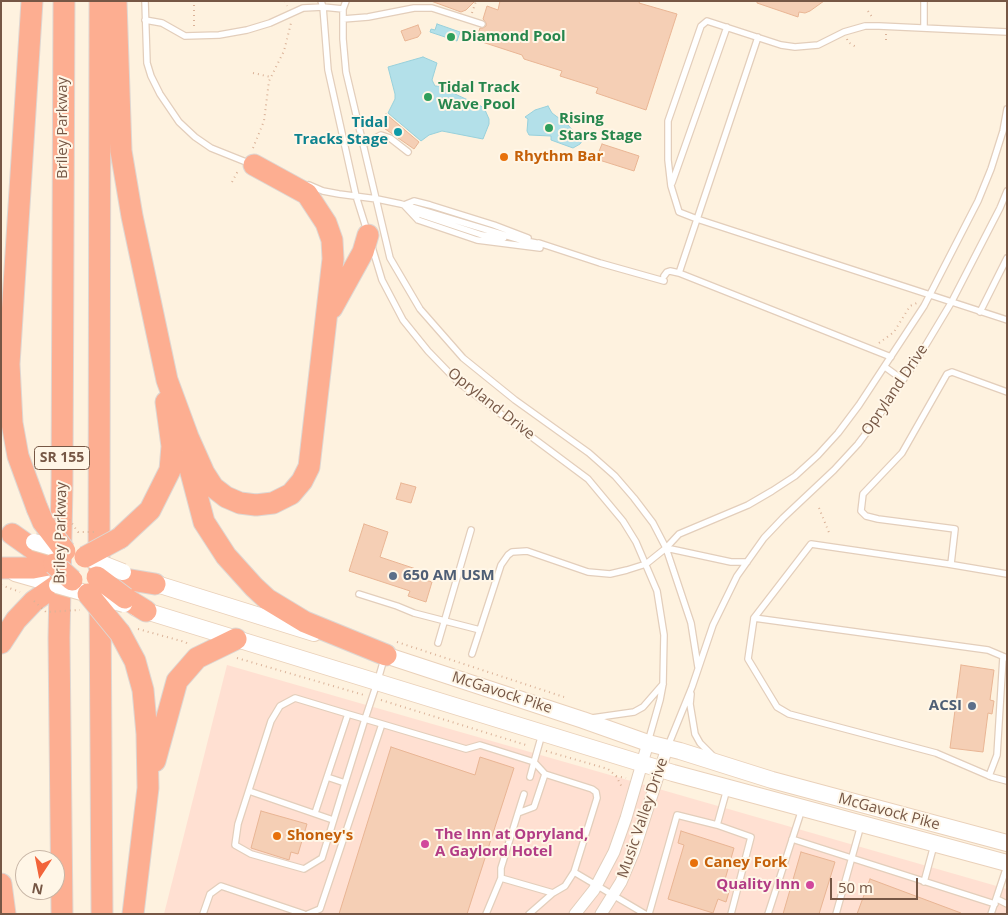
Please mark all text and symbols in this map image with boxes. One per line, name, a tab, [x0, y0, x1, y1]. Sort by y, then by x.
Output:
place label: Diamond Pool	[461, 28, 566, 46]
marker: Diamond Pool	[445, 31, 457, 43]
street label: Briley Parkway	[54, 77, 72, 179]
place label: Tidal Track Wave Pool	[438, 79, 520, 114]
marker: Tidal Track Wave Pool	[422, 91, 434, 103]
place label: Rising Stars Stage	[559, 110, 642, 145]
place label: Tidal Tracks Stage	[294, 114, 388, 149]
marker: Rising Stars Stage	[543, 122, 555, 134]
marker: Tidal Tracks Stage	[392, 126, 404, 138]
place label: Rhythm Bar	[514, 148, 603, 166]
marker: Rhythm Bar	[498, 151, 510, 163]
street label: Opryland Drive	[858, 341, 932, 439]
street label: Opryland Drive	[444, 364, 538, 444]
road number: SR 155	[34, 446, 90, 469]
street label: Briley Parkway	[51, 482, 71, 584]
place label: 650 AM USM	[403, 567, 495, 585]
marker: 650 AM USM	[387, 570, 399, 582]
street label: McGavock Pike	[450, 668, 554, 718]
place label: ACSI	[929, 697, 962, 715]
marker: ACSI	[966, 700, 978, 712]
street label: Music Valley Drive	[614, 755, 672, 881]
street label: McGavock Pike	[836, 790, 942, 834]
place label: The Inn at Opryland, A Gaylord Hotel	[435, 826, 588, 861]
place label: Shoney's	[287, 827, 353, 845]
marker: Shoney's	[271, 830, 283, 842]
marker: The Inn at Opryland, A Gaylord Hotel	[419, 838, 431, 850]
north arrow	[15, 850, 65, 900]
place label: Caney Fork	[704, 854, 787, 872]
marker: Caney Fork	[688, 857, 700, 869]
scale bar	[833, 868, 920, 900]
place label: Quality Inn	[716, 876, 800, 894]
text: 50 m	[838, 877, 873, 897]
text: N	[30, 879, 45, 900]
marker: Quality Inn	[804, 879, 816, 891]

